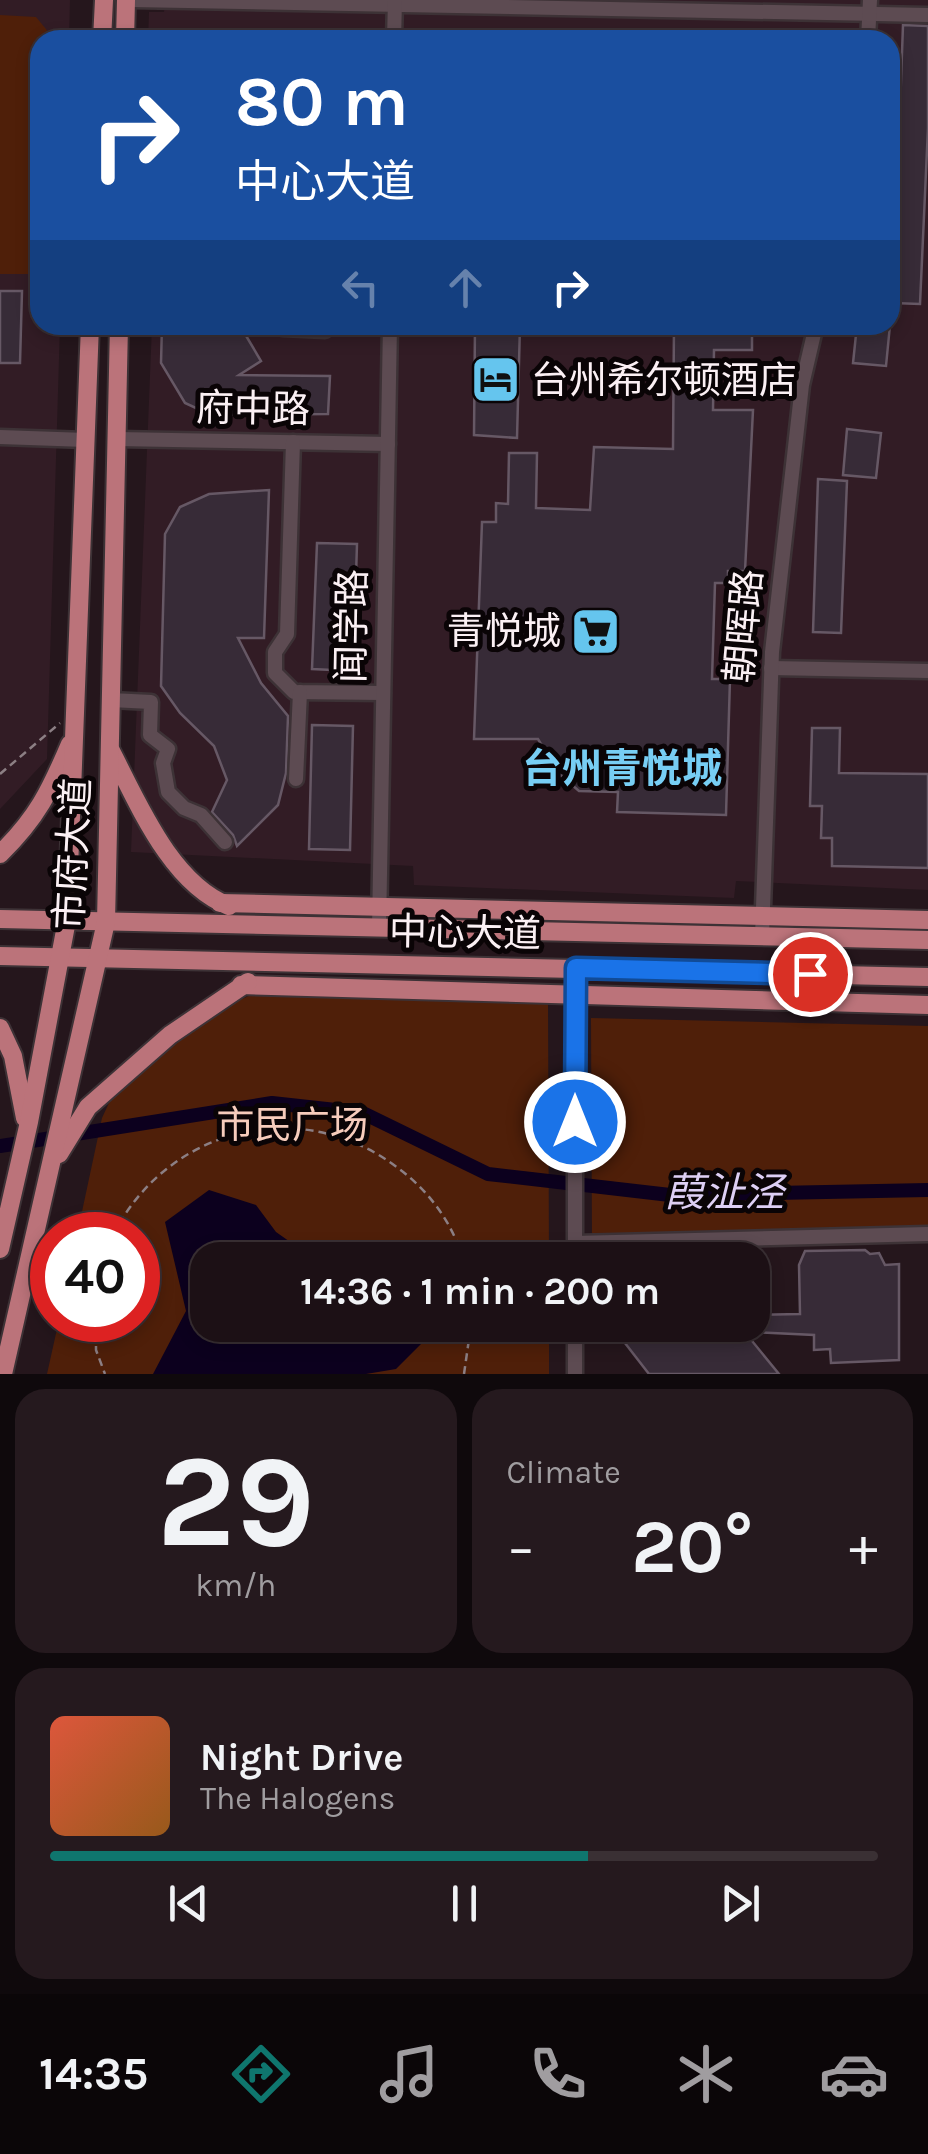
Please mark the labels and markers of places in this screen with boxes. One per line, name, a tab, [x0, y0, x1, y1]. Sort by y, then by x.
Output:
hotel icon: 台州希尔顿酒店	[470, 354, 522, 406]
place label: 台州希尔顿酒店	[531, 358, 797, 403]
supermarket icon: 青悦城	[570, 605, 622, 657]
place label: 青悦城	[447, 609, 561, 654]
pin	[768, 932, 853, 1017]

